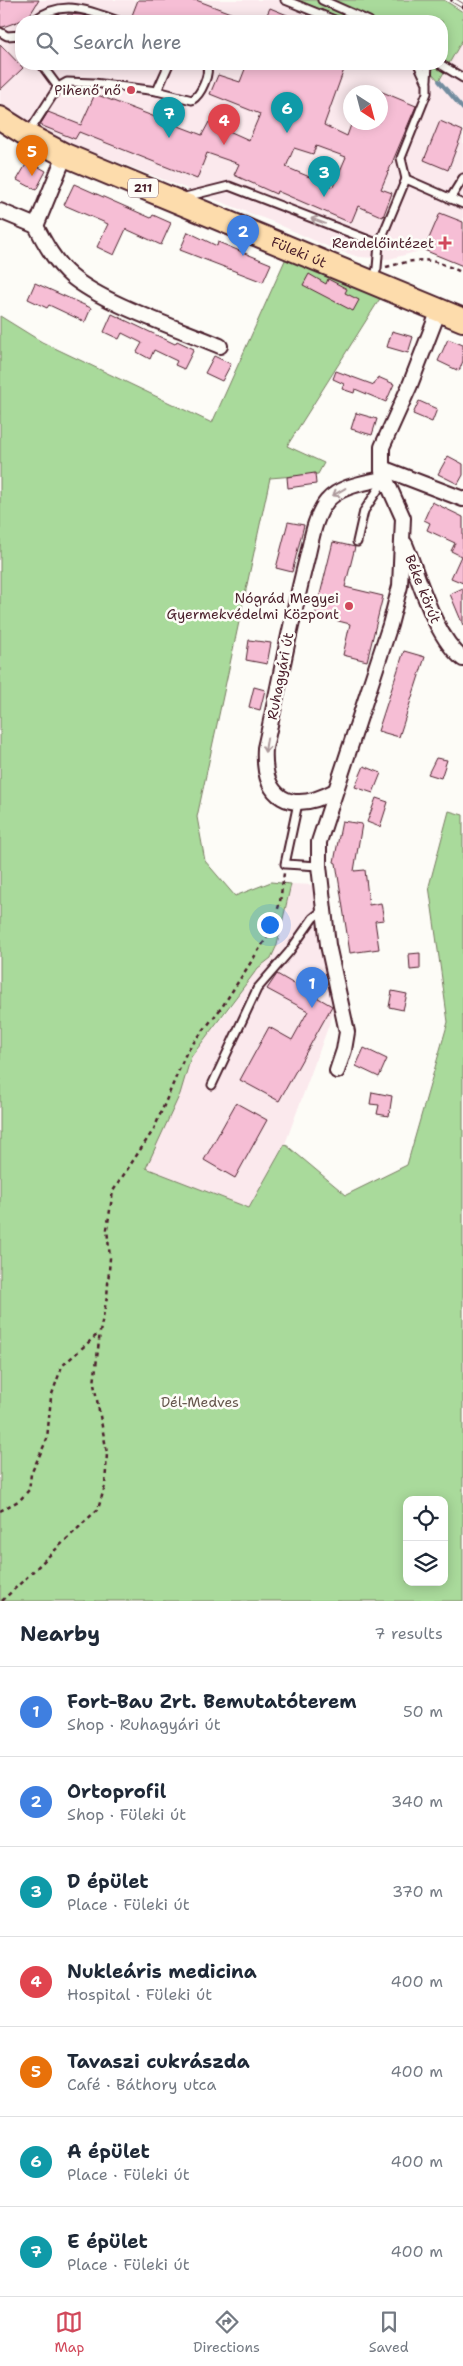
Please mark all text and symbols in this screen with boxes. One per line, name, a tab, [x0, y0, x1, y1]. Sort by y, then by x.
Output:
search box	[15, 15, 448, 70]
icon: search	[33, 29, 61, 57]
text: Search here	[73, 30, 182, 55]
place label: Pihenő nő	[54, 81, 121, 99]
marker: Pihenő nő	[125, 84, 137, 96]
north arrow	[343, 85, 388, 130]
pin: 6	[271, 92, 303, 133]
pin: 7	[153, 97, 185, 138]
pin: 4	[208, 104, 240, 145]
pin: 5	[16, 135, 48, 176]
pin: 3	[308, 156, 340, 197]
road number: 211	[128, 178, 158, 198]
pin: 2	[227, 215, 259, 256]
one-way arrow	[311, 215, 326, 225]
street label: Füleki út	[268, 232, 329, 271]
place label: Rendelőintézet	[332, 234, 434, 252]
marker: Rendelőintézet	[438, 236, 452, 250]
one-way arrow	[333, 487, 347, 497]
street label: Béke körút	[401, 552, 445, 626]
place label: Nógrád Megyei Gyermekvédelmi Központ	[167, 589, 339, 623]
marker: Nógrád Megyei Gyermekvédelmi Központ	[343, 600, 355, 612]
street label: Ruhagyári út	[263, 631, 297, 721]
one-way arrow	[261, 737, 271, 753]
your location	[257, 912, 283, 938]
pin: 1	[296, 967, 328, 1008]
park label: Dél-Medves	[161, 1393, 239, 1411]
map controls	[403, 1496, 448, 1586]
button: locate	[403, 1496, 448, 1541]
button: layers	[403, 1541, 448, 1586]
text: Nearby	[20, 1620, 100, 1648]
text: 7 results	[374, 1623, 443, 1644]
text: Fort-Bau Zrt. Bemutatóterem	[67, 1689, 357, 1714]
text: 1	[32, 1701, 40, 1722]
text: 50 m	[403, 1701, 443, 1722]
text: Shop · Ruhagyári út	[67, 1714, 221, 1735]
text: Ortoprofil	[67, 1779, 166, 1804]
text: 2	[30, 1791, 42, 1812]
text: 340 m	[391, 1791, 443, 1812]
text: Shop · Füleki út	[67, 1804, 186, 1825]
text: D épület	[67, 1869, 149, 1894]
text: 3	[30, 1881, 42, 1902]
text: 370 m	[392, 1881, 443, 1902]
text: Place · Füleki út	[67, 1894, 190, 1915]
text: Nukleáris medicina	[67, 1959, 257, 1984]
text: 4	[30, 1971, 42, 1992]
text: 400 m	[390, 1971, 443, 1992]
text: Hospital · Füleki út	[67, 1984, 212, 2005]
text: Tavaszi cukrászda	[67, 2049, 250, 2074]
text: 5	[31, 2061, 41, 2082]
text: 400 m	[390, 2061, 443, 2082]
text: Café · Báthory utca	[67, 2074, 216, 2095]
text: A épület	[67, 2139, 150, 2164]
text: 6	[30, 2151, 42, 2172]
text: 400 m	[390, 2151, 443, 2172]
text: Place · Füleki út	[67, 2164, 190, 2185]
text: E épület	[67, 2229, 148, 2254]
text: 7	[30, 2241, 42, 2262]
text: 400 m	[390, 2241, 443, 2262]
text: Place · Füleki út	[67, 2254, 190, 2275]
tab: Map	[54, 2308, 84, 2356]
tab: Directions	[193, 2308, 260, 2356]
tab: Saved	[369, 2308, 409, 2356]

